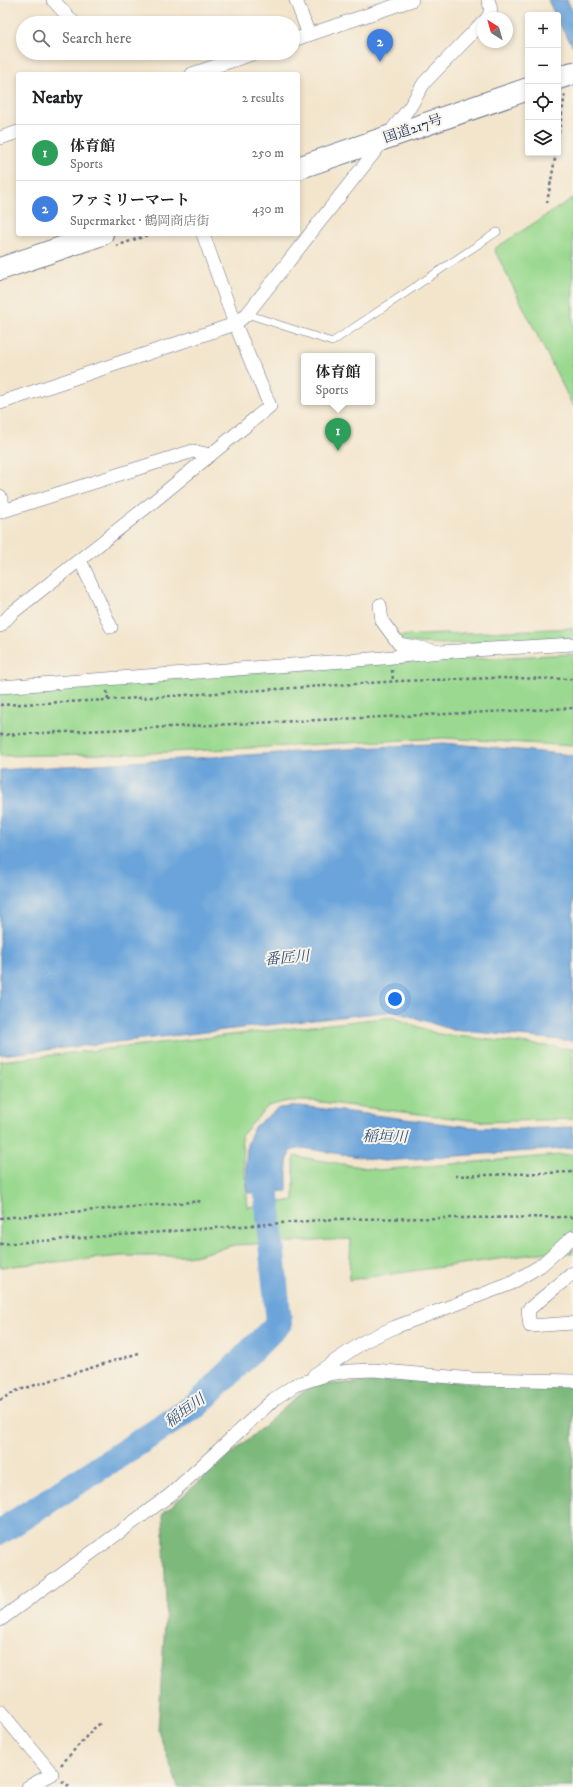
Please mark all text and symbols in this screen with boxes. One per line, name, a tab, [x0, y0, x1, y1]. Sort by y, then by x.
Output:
north arrow	[477, 12, 513, 48]
map controls	[525, 12, 561, 156]
button: +	[525, 12, 561, 48]
search box	[16, 16, 300, 60]
icon: search	[30, 27, 52, 49]
text: Search here	[62, 29, 131, 48]
pin: 2	[367, 29, 393, 62]
button: −	[525, 48, 561, 84]
button: locate	[525, 84, 561, 120]
text: Nearby	[32, 87, 82, 109]
text: 2 results	[242, 90, 284, 106]
street label: 国道217号	[381, 110, 445, 148]
button: layers	[525, 120, 561, 156]
text: 体育館	[70, 137, 115, 156]
text: 1	[43, 145, 47, 161]
text: 250 m	[252, 145, 284, 161]
text: Sports	[70, 156, 103, 172]
text: ファミリーマート	[70, 191, 190, 210]
text: 2	[42, 201, 48, 217]
text: 430 m	[252, 201, 284, 217]
text: Supermarket · 鶴岡商店街	[70, 213, 209, 229]
popup	[301, 353, 375, 405]
text: 体育館	[315, 363, 361, 382]
text: Sports	[315, 382, 348, 398]
pin: 1	[325, 418, 351, 451]
water label: 番匠川	[264, 946, 312, 969]
your location	[385, 989, 405, 1009]
water label: 稲垣川	[362, 1127, 410, 1147]
water label: 稲垣川	[161, 1389, 210, 1432]

